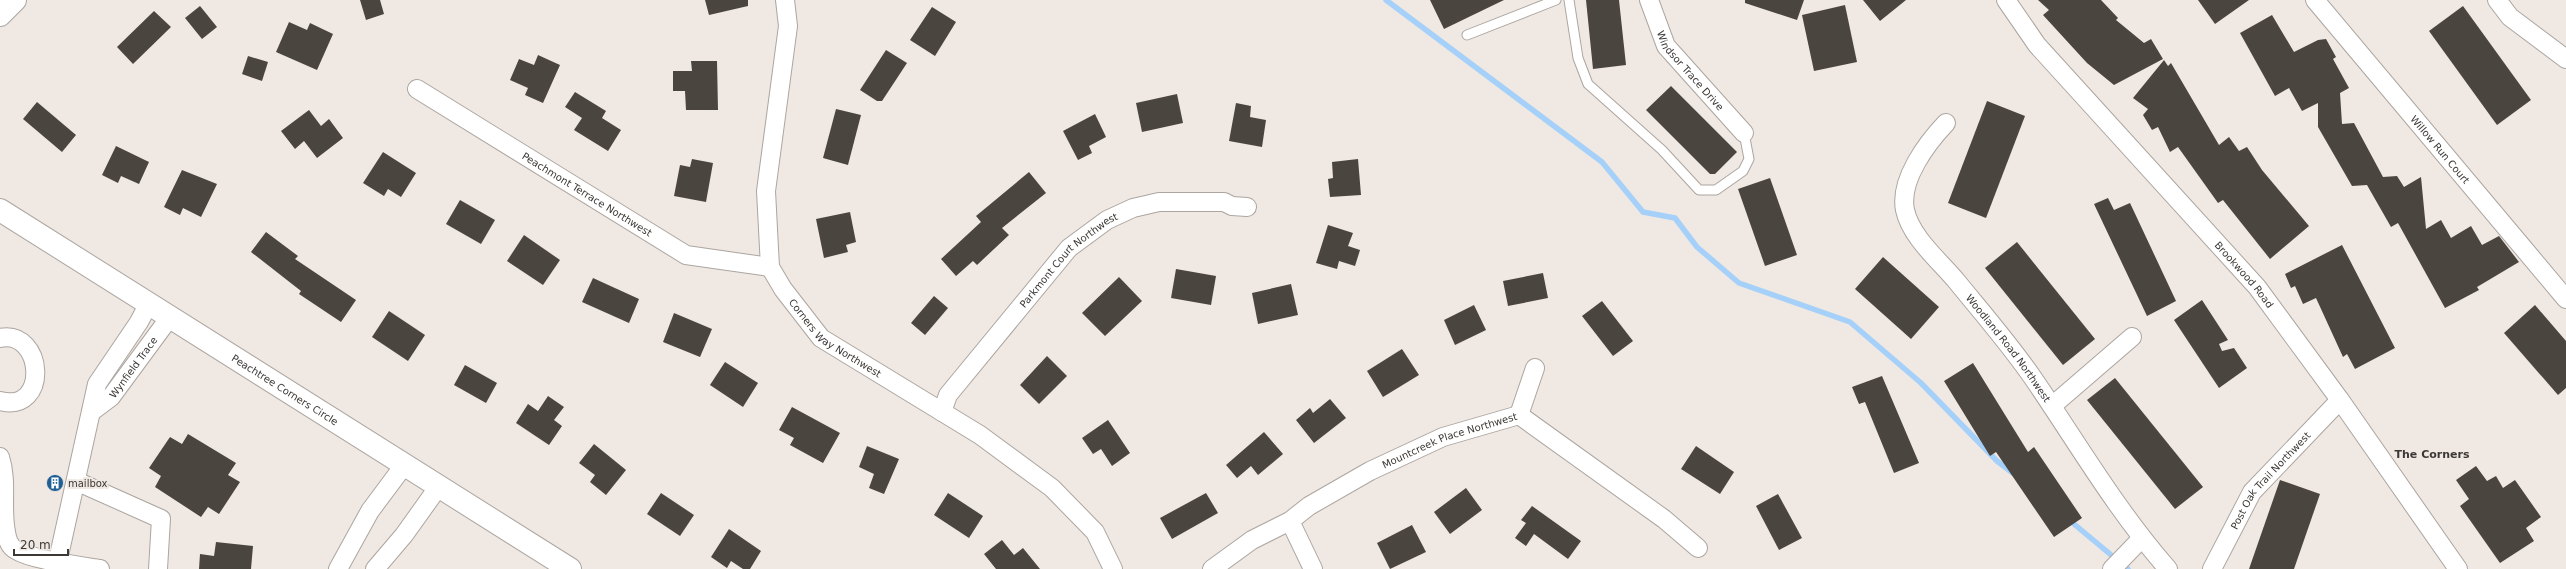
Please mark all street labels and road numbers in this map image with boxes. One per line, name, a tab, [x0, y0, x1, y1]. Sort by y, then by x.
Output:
street label: Windsor Trace Drive	[1655, 29, 1726, 112]
street label: Willow Run Court	[2409, 113, 2472, 186]
street label: Peachmont Terrace Northwest	[520, 150, 654, 238]
street label: Parkmont Court Northwest	[1017, 210, 1119, 309]
street label: Brookwood Road	[2213, 239, 2276, 310]
street label: Woodland Road Northwest	[1964, 292, 2053, 404]
street label: Corners Way Northwest	[787, 296, 883, 379]
street label: Wynfield Trace	[107, 334, 159, 400]
street label: Peachtree Corners Circle	[230, 352, 340, 427]
street label: Mountcreek Place Northwest	[1380, 410, 1518, 470]
street label: Post Oak Trail Northwest	[2228, 429, 2312, 531]

